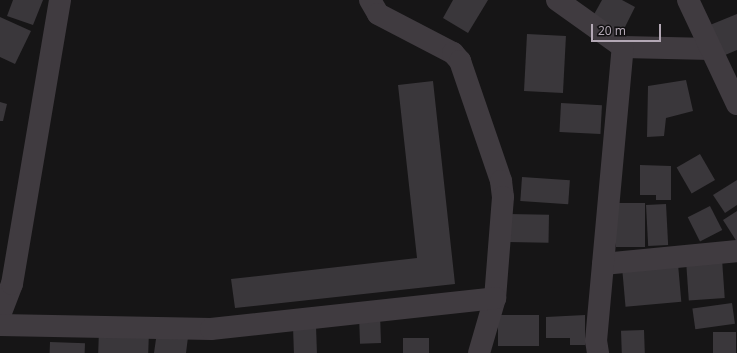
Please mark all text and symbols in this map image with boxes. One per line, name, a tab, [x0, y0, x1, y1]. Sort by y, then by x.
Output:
scale bar	[593, 16, 663, 42]
text: 20 m	[598, 22, 626, 39]

